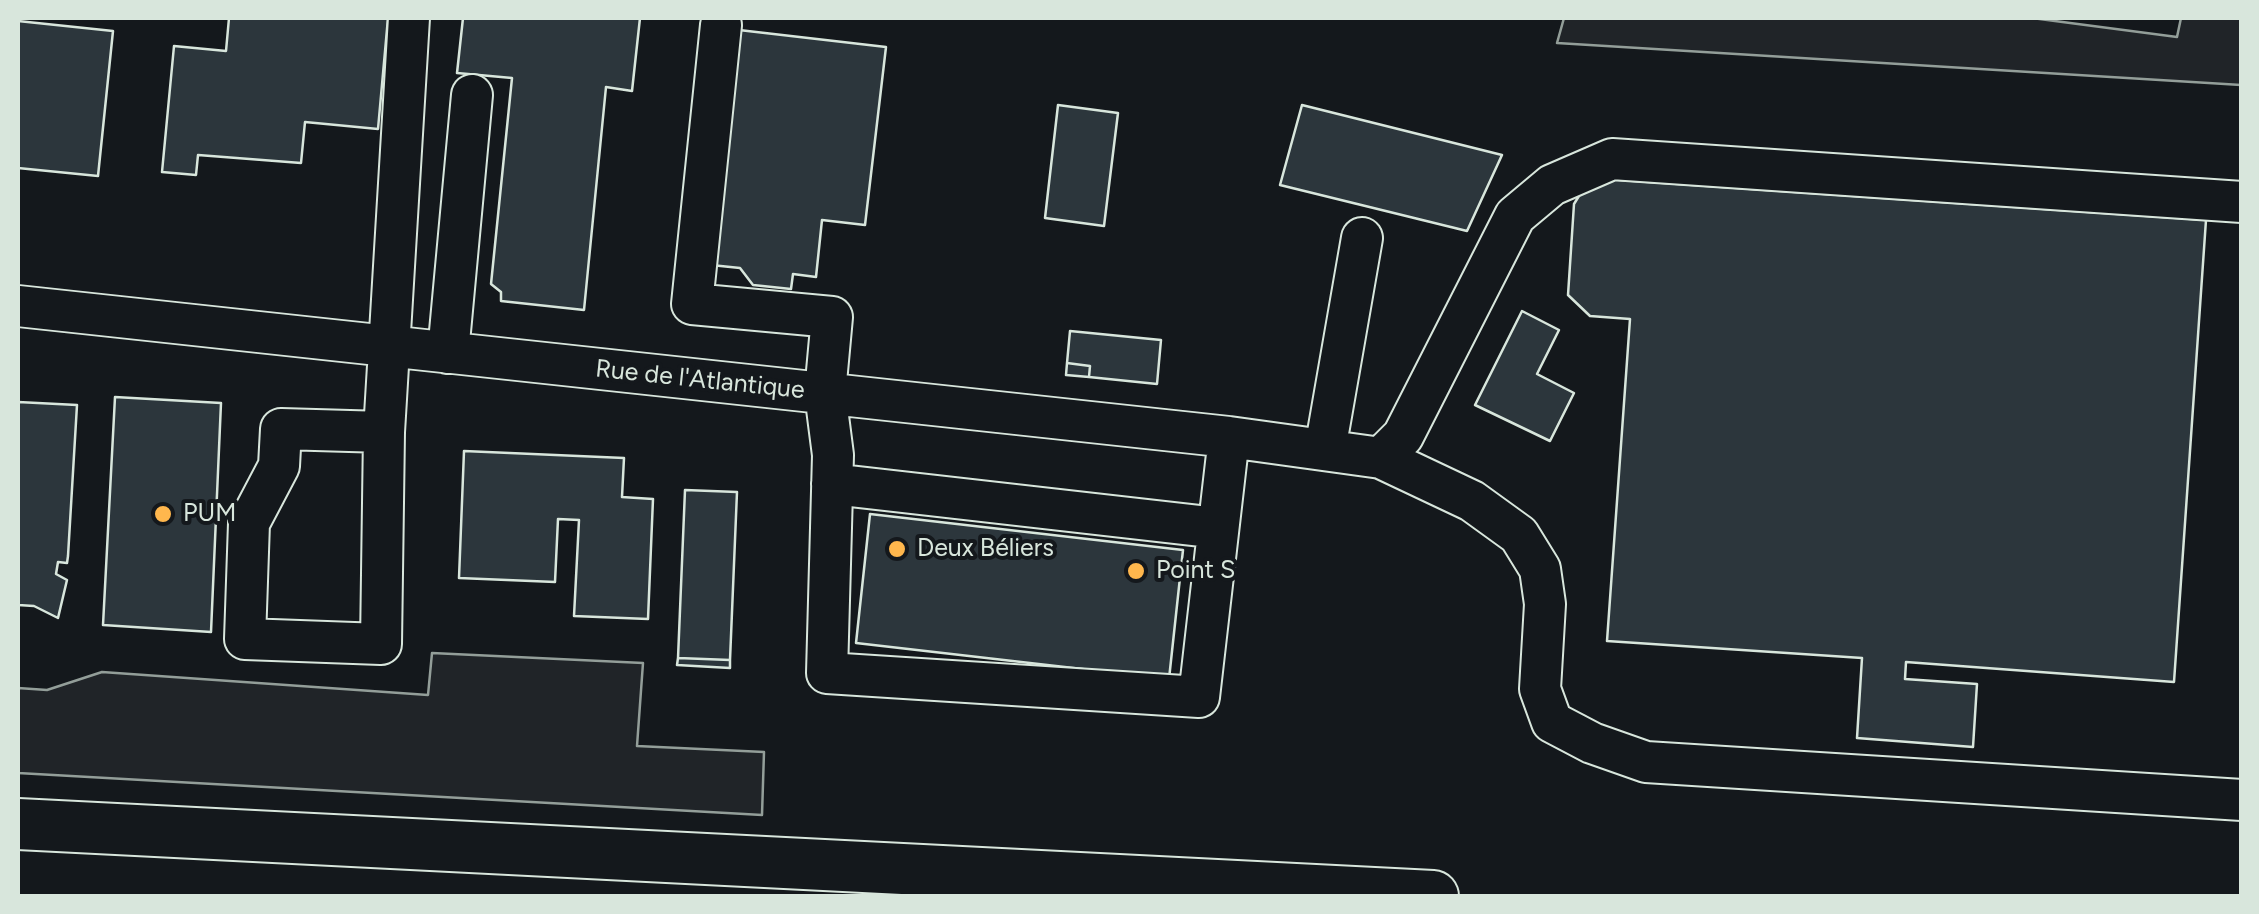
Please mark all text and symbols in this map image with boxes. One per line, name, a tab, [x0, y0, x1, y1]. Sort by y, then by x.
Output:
street label: Rue de l'Atlantique	[594, 354, 806, 406]
place label: PUM	[183, 499, 236, 529]
marker: PUM	[152, 503, 174, 525]
place label: Deux Béliers	[917, 534, 1054, 564]
marker: Deux Béliers	[886, 538, 908, 560]
place label: Point S	[1156, 556, 1235, 586]
marker: Point S	[1125, 560, 1147, 582]

